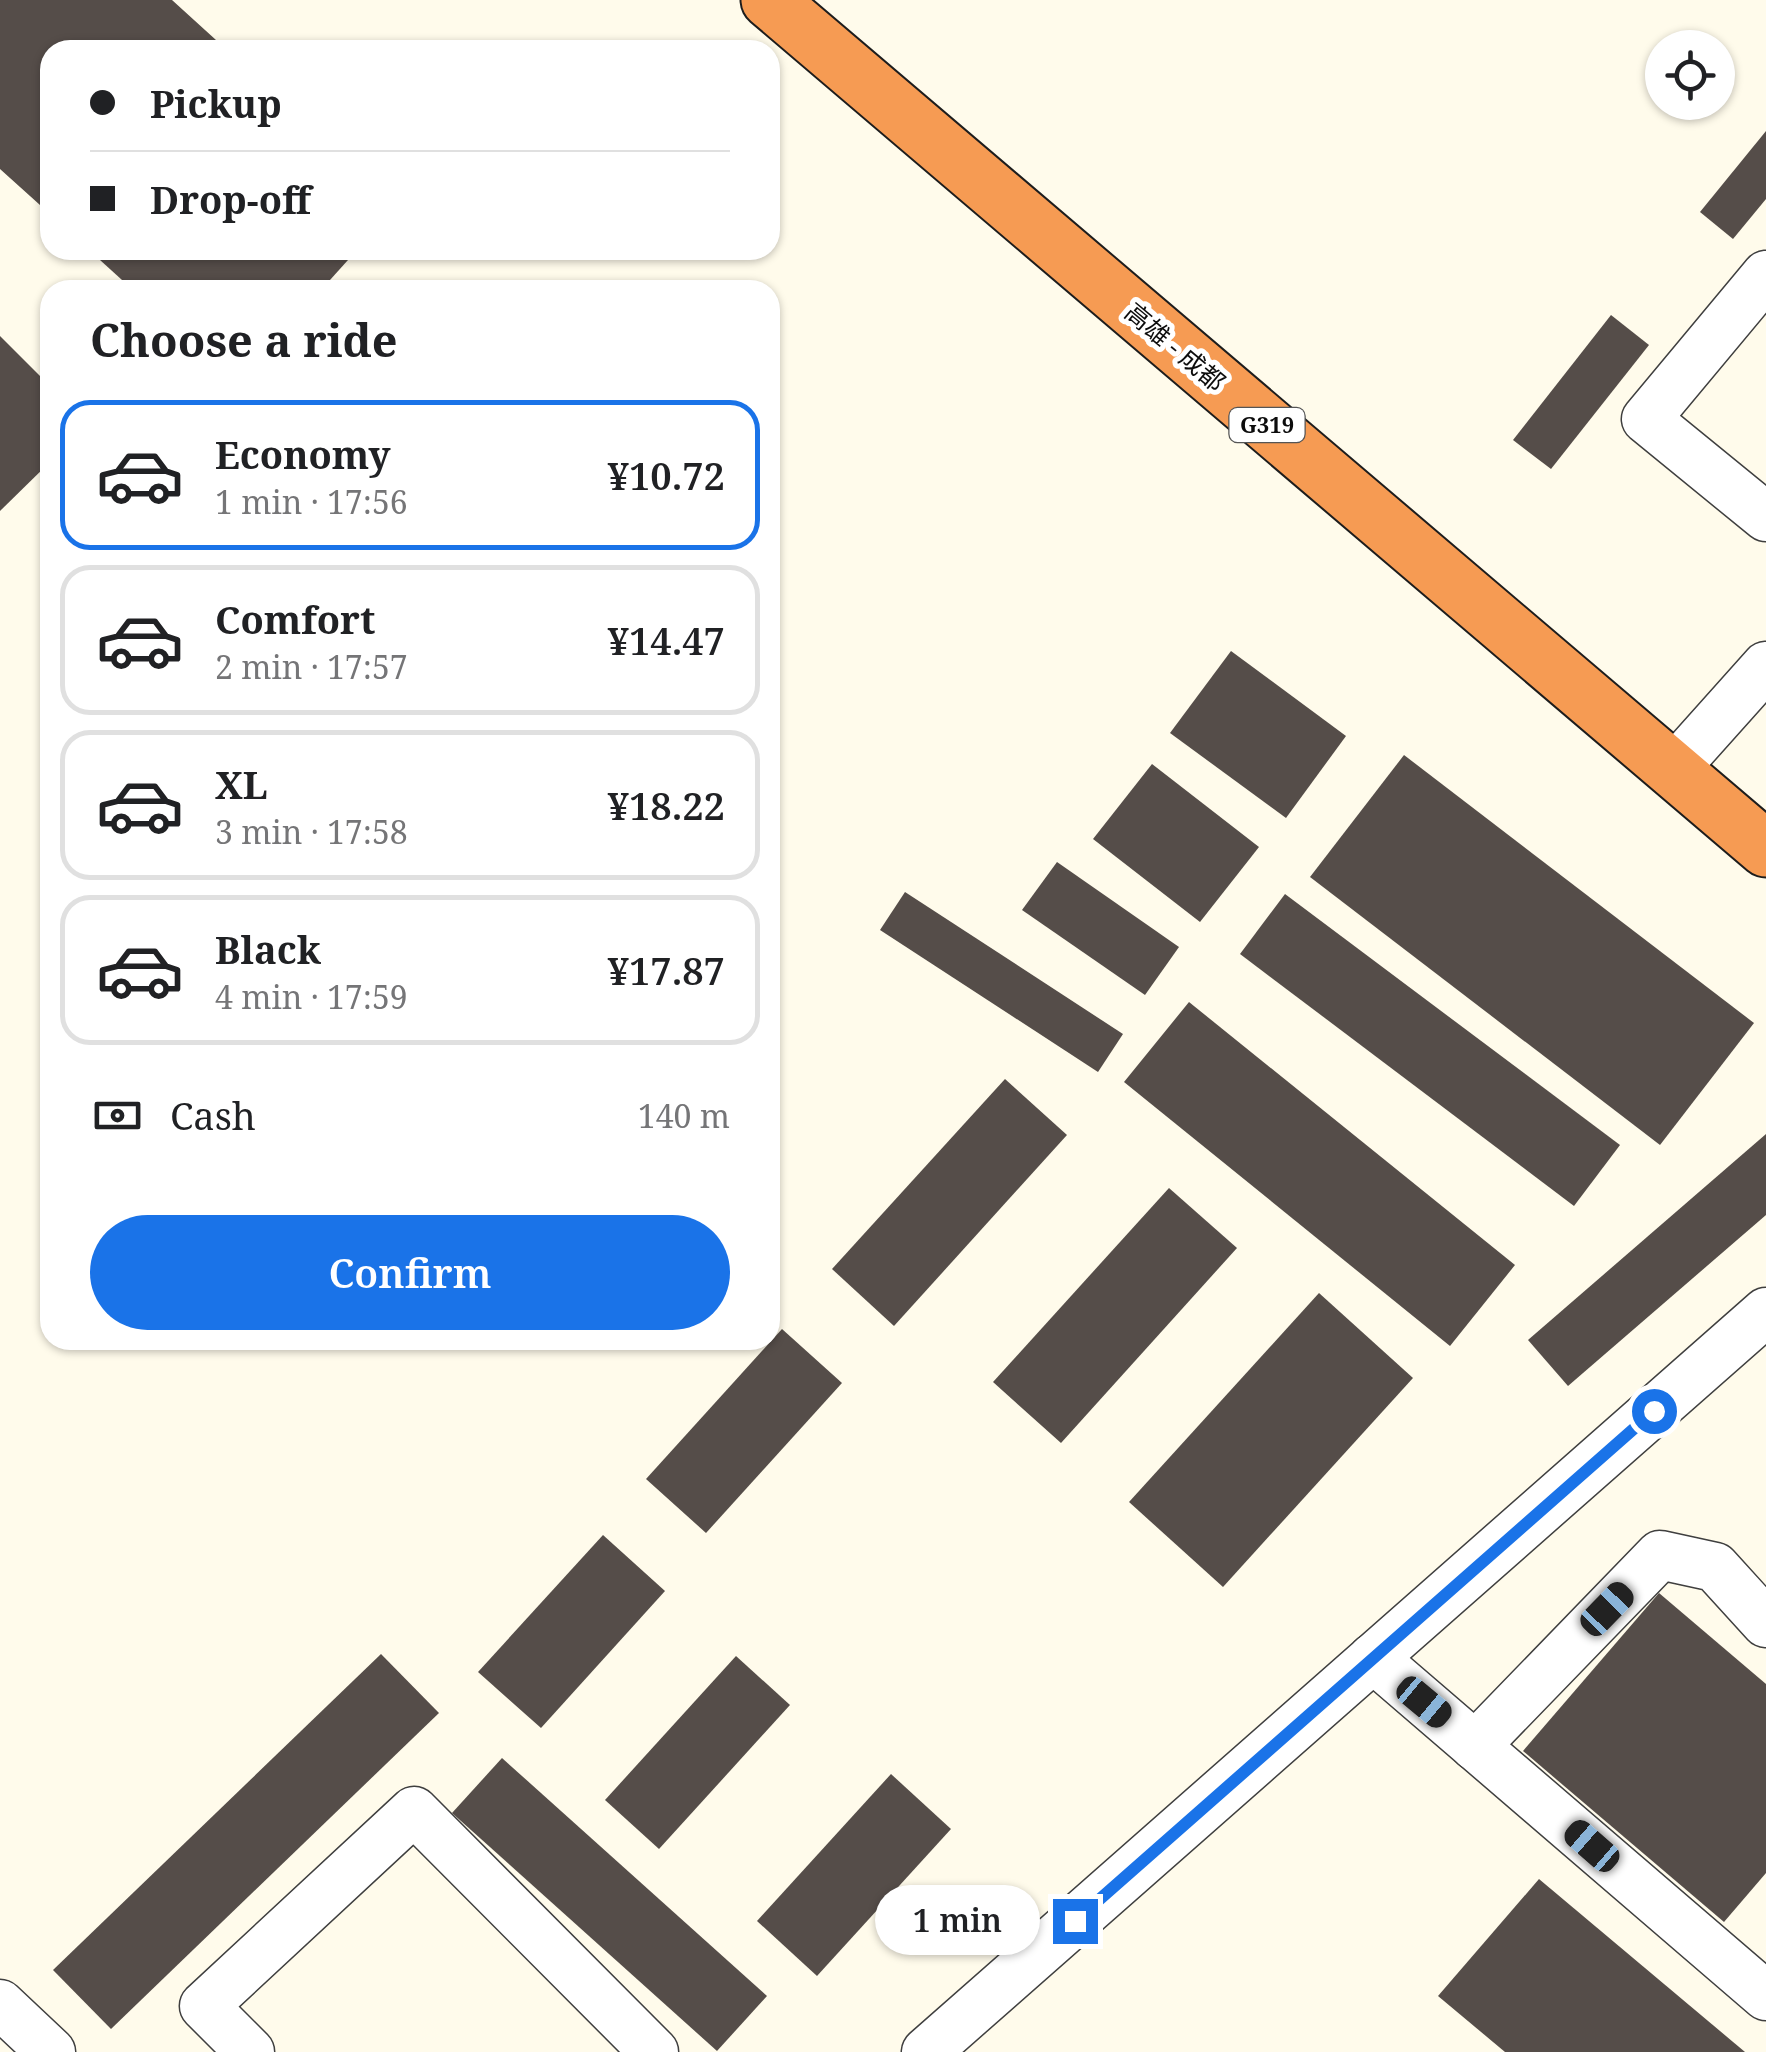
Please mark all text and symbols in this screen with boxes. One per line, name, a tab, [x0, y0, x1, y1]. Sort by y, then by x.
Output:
map controls	[1645, 30, 1735, 120]
button: locate	[1645, 30, 1735, 120]
text: Pickup	[150, 77, 282, 129]
text: Drop-off	[150, 173, 311, 225]
street label: 高雄 - 成都	[1118, 294, 1233, 398]
text: Choose a ride	[90, 309, 398, 370]
road number: G319	[1230, 408, 1304, 442]
text: Economy	[215, 428, 391, 480]
icon: car	[95, 430, 185, 520]
text: ¥10.72	[608, 449, 725, 501]
text: 1 min · 17:56	[215, 480, 408, 523]
text: Comfort	[215, 593, 375, 645]
icon: car	[95, 595, 185, 685]
text: ¥14.47	[608, 614, 725, 666]
text: 2 min · 17:57	[215, 645, 408, 688]
text: XL	[215, 758, 268, 810]
icon: car	[95, 760, 185, 850]
text: ¥18.22	[608, 779, 725, 831]
text: 3 min · 17:58	[215, 810, 408, 853]
text: Black	[215, 923, 321, 975]
icon: car	[95, 925, 185, 1015]
text: ¥17.87	[608, 944, 725, 996]
text: 4 min · 17:59	[215, 975, 408, 1018]
icon: cash	[90, 1088, 145, 1143]
text: Cash	[170, 1089, 256, 1141]
text: 140 m	[638, 1094, 730, 1137]
button: Confirm	[90, 1215, 730, 1330]
route start	[1632, 1389, 1677, 1434]
car	[1575, 1577, 1639, 1641]
car	[1391, 1671, 1457, 1733]
car	[1560, 1815, 1624, 1877]
callout: 1 min	[875, 1886, 1040, 1956]
text: 1 min	[913, 1898, 1002, 1941]
route end	[1053, 1899, 1098, 1944]

